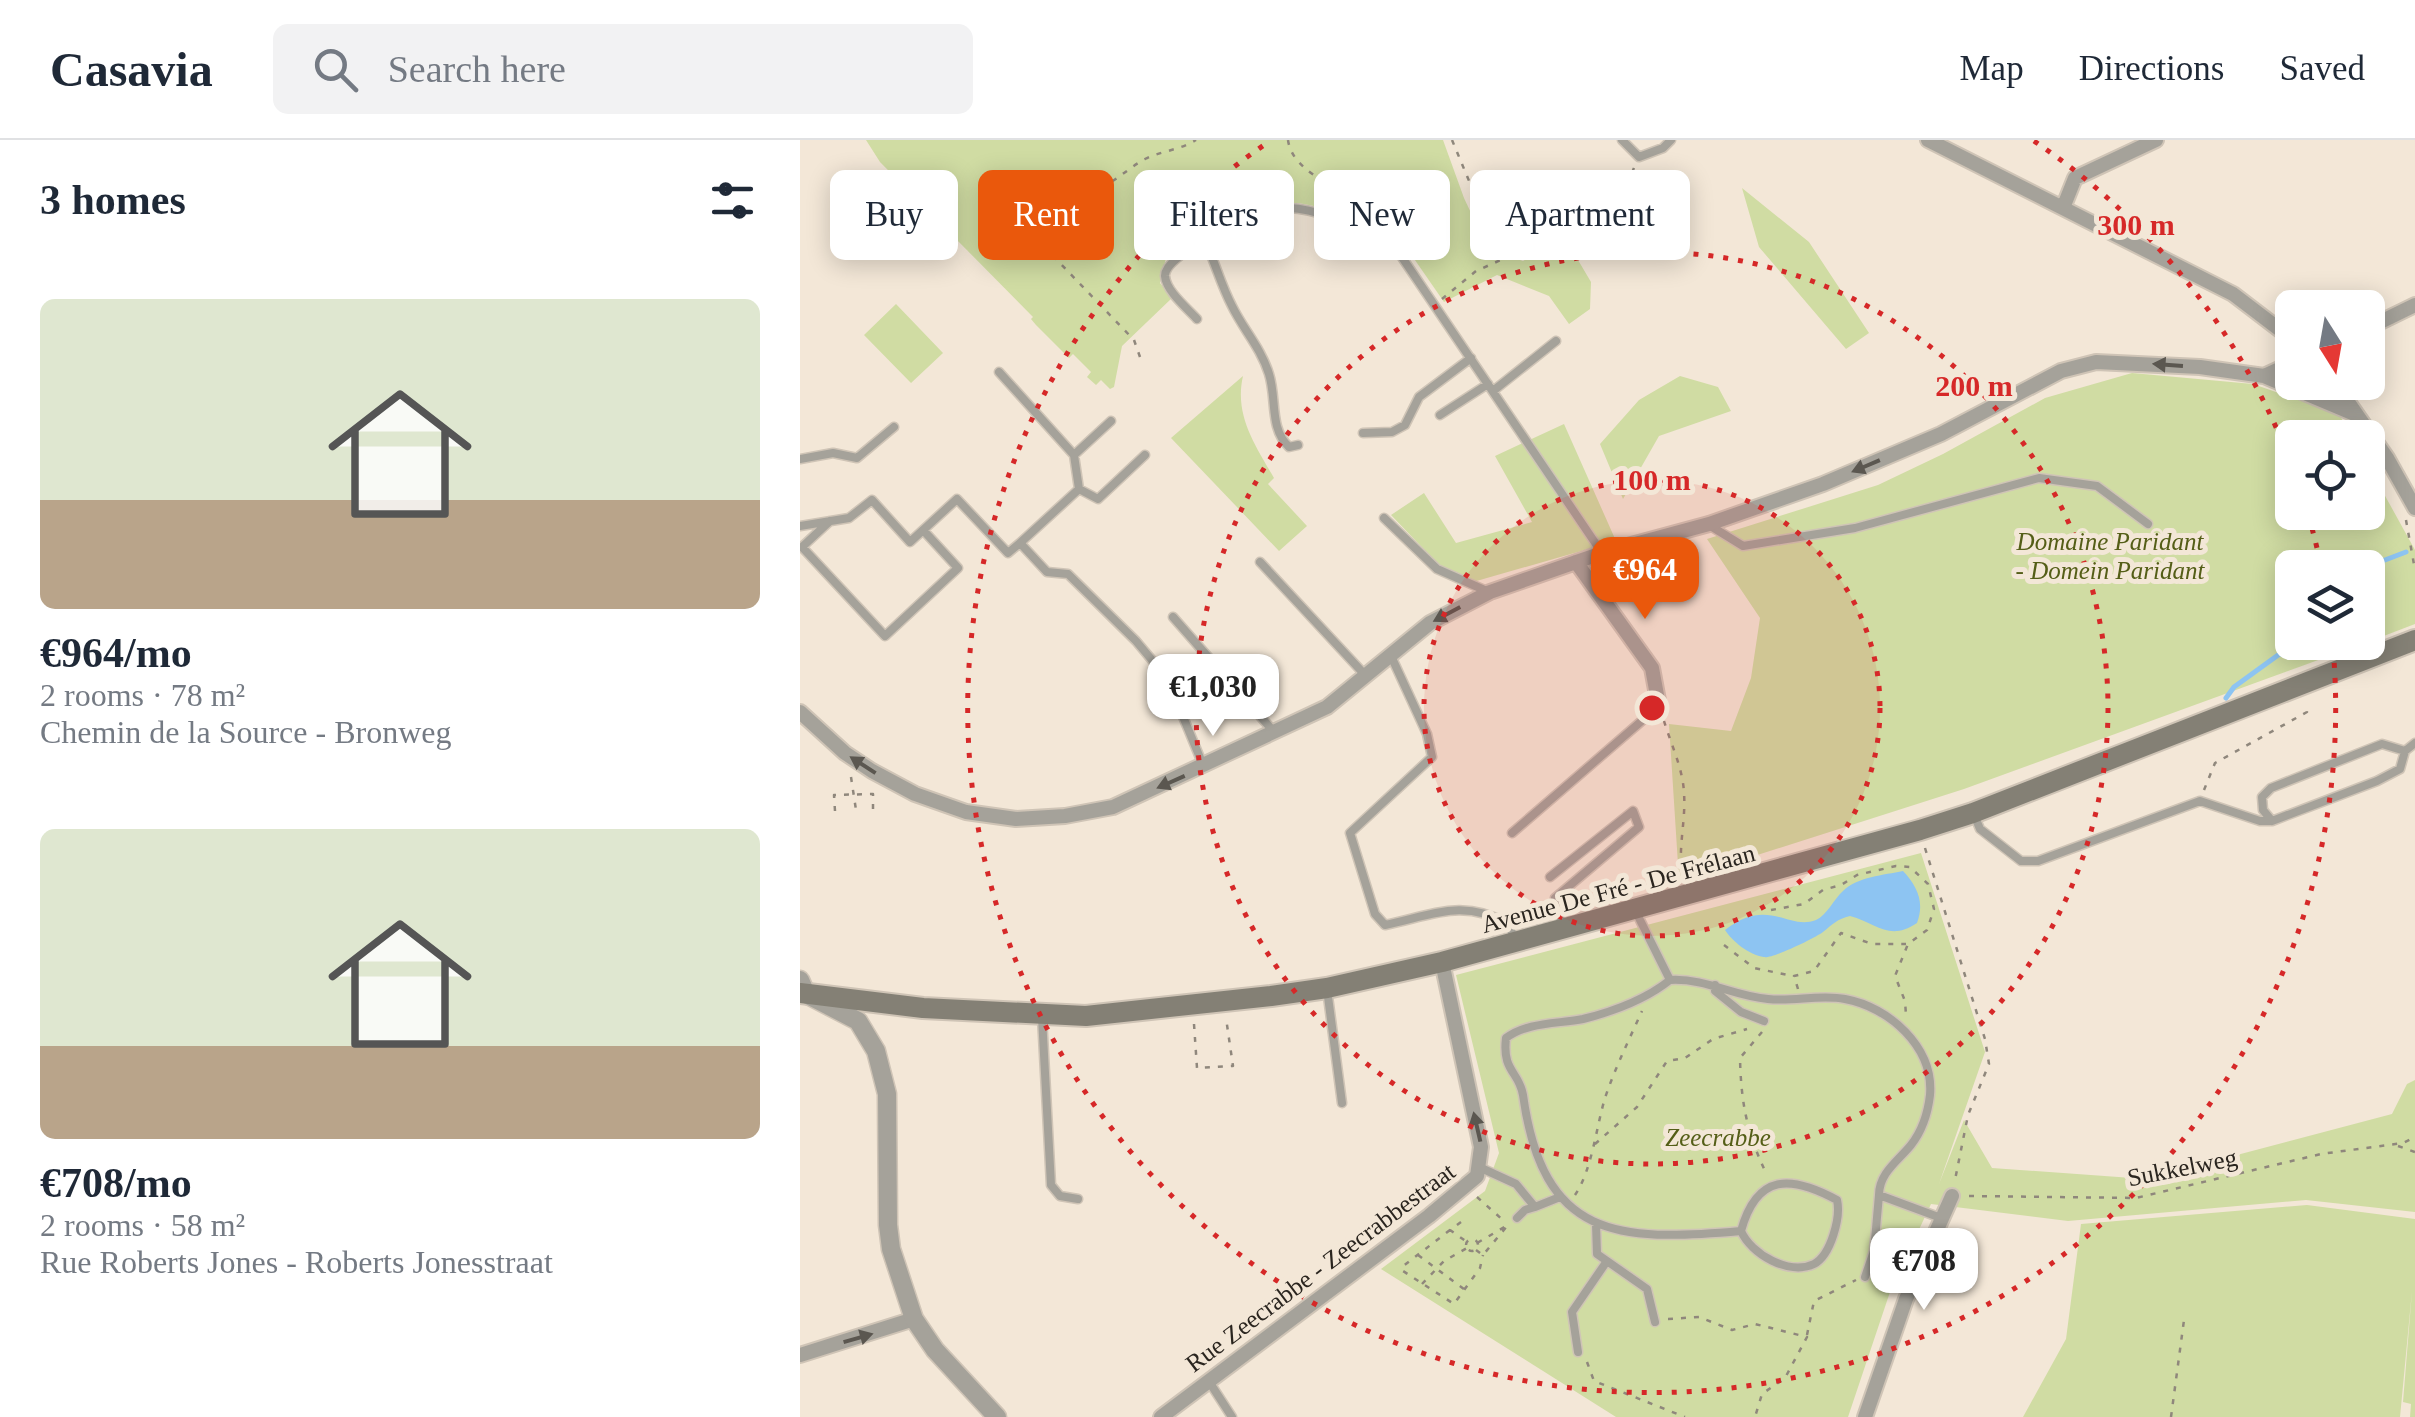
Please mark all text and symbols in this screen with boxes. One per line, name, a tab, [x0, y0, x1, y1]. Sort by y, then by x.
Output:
search box	[273, 24, 973, 114]
icon: search	[308, 42, 363, 97]
text: Casavia	[50, 43, 213, 96]
text: Search here	[388, 48, 566, 90]
text: Map	[1960, 49, 2024, 88]
text: Directions	[2079, 49, 2224, 88]
text: Saved	[2279, 49, 2365, 88]
chip: Buy	[830, 170, 958, 260]
chip: Rent	[978, 170, 1114, 260]
chip: Filters	[1134, 170, 1294, 260]
chip: New	[1314, 170, 1450, 260]
chip: Apartment	[1470, 170, 1690, 260]
icon: filters	[705, 173, 760, 228]
text: 3 homes	[40, 177, 186, 223]
text: 300 m	[2097, 208, 2175, 241]
north arrow	[2275, 290, 2385, 400]
map controls	[2275, 290, 2385, 660]
one-way arrow	[2151, 357, 2183, 373]
icon: home	[310, 364, 490, 544]
text: 200 m	[1935, 369, 2013, 402]
button: locate	[2275, 420, 2385, 530]
one-way arrow	[1851, 458, 1881, 474]
text: 100 m	[1613, 463, 1691, 496]
park label: Domaine Paridant - Domein Paridant	[2016, 528, 2205, 584]
pin: €964	[1586, 537, 1704, 622]
button: layers	[2275, 550, 2385, 660]
text: €964	[1613, 551, 1677, 587]
one-way arrow	[1432, 605, 1461, 622]
text: €964/mo	[40, 630, 192, 676]
pin: €1,030	[1132, 654, 1294, 739]
text: €1,030	[1169, 668, 1257, 704]
text: 2 rooms · 78 m²	[40, 677, 245, 713]
centre of rings	[1634, 690, 1670, 726]
text: Chemin de la Source - Bronweg	[40, 714, 451, 750]
one-way arrow	[850, 756, 877, 774]
one-way arrow	[1156, 774, 1186, 790]
street label: Avenue De Fré - De Frélaan	[1478, 839, 1758, 938]
icon: home	[310, 894, 490, 1074]
one-way arrow	[1469, 1111, 1484, 1142]
park label: Zeecrabbe	[1665, 1124, 1771, 1151]
street label: Sukkelweg	[2125, 1144, 2240, 1191]
street label: Rue Zeecrabbe - Zeecrabbestraat	[1181, 1157, 1460, 1377]
text: €708/mo	[40, 1160, 192, 1206]
text: 2 rooms · 58 m²	[40, 1207, 245, 1243]
pin: €708	[1865, 1228, 1983, 1313]
text: €708	[1892, 1242, 1956, 1278]
text: Rue Roberts Jones - Roberts Jonesstraat	[40, 1244, 553, 1280]
one-way arrow	[843, 1330, 873, 1345]

